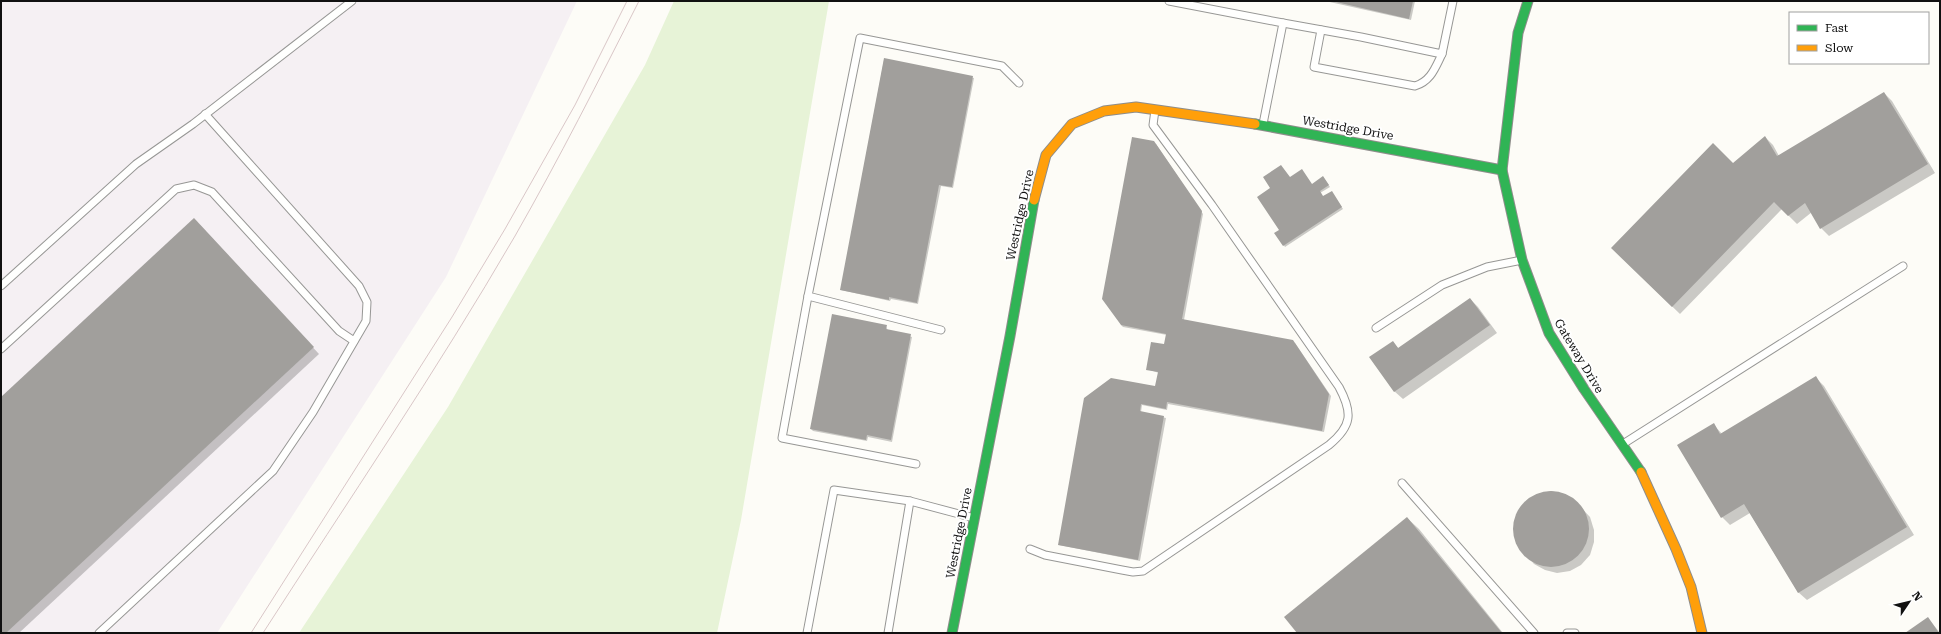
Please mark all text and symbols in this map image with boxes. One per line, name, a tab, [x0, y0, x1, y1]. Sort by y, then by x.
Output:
legend	[1789, 12, 1929, 64]
text: Fast	[1825, 21, 1849, 35]
text: Slow	[1825, 41, 1853, 55]
street label: Westridge Drive	[1301, 113, 1395, 143]
street label: Westridge Drive	[1004, 168, 1037, 262]
street label: Gateway Drive	[1551, 316, 1607, 396]
street label: Westridge Drive	[943, 486, 975, 580]
north arrow	[1889, 582, 1929, 622]
text: N	[1909, 589, 1925, 604]

